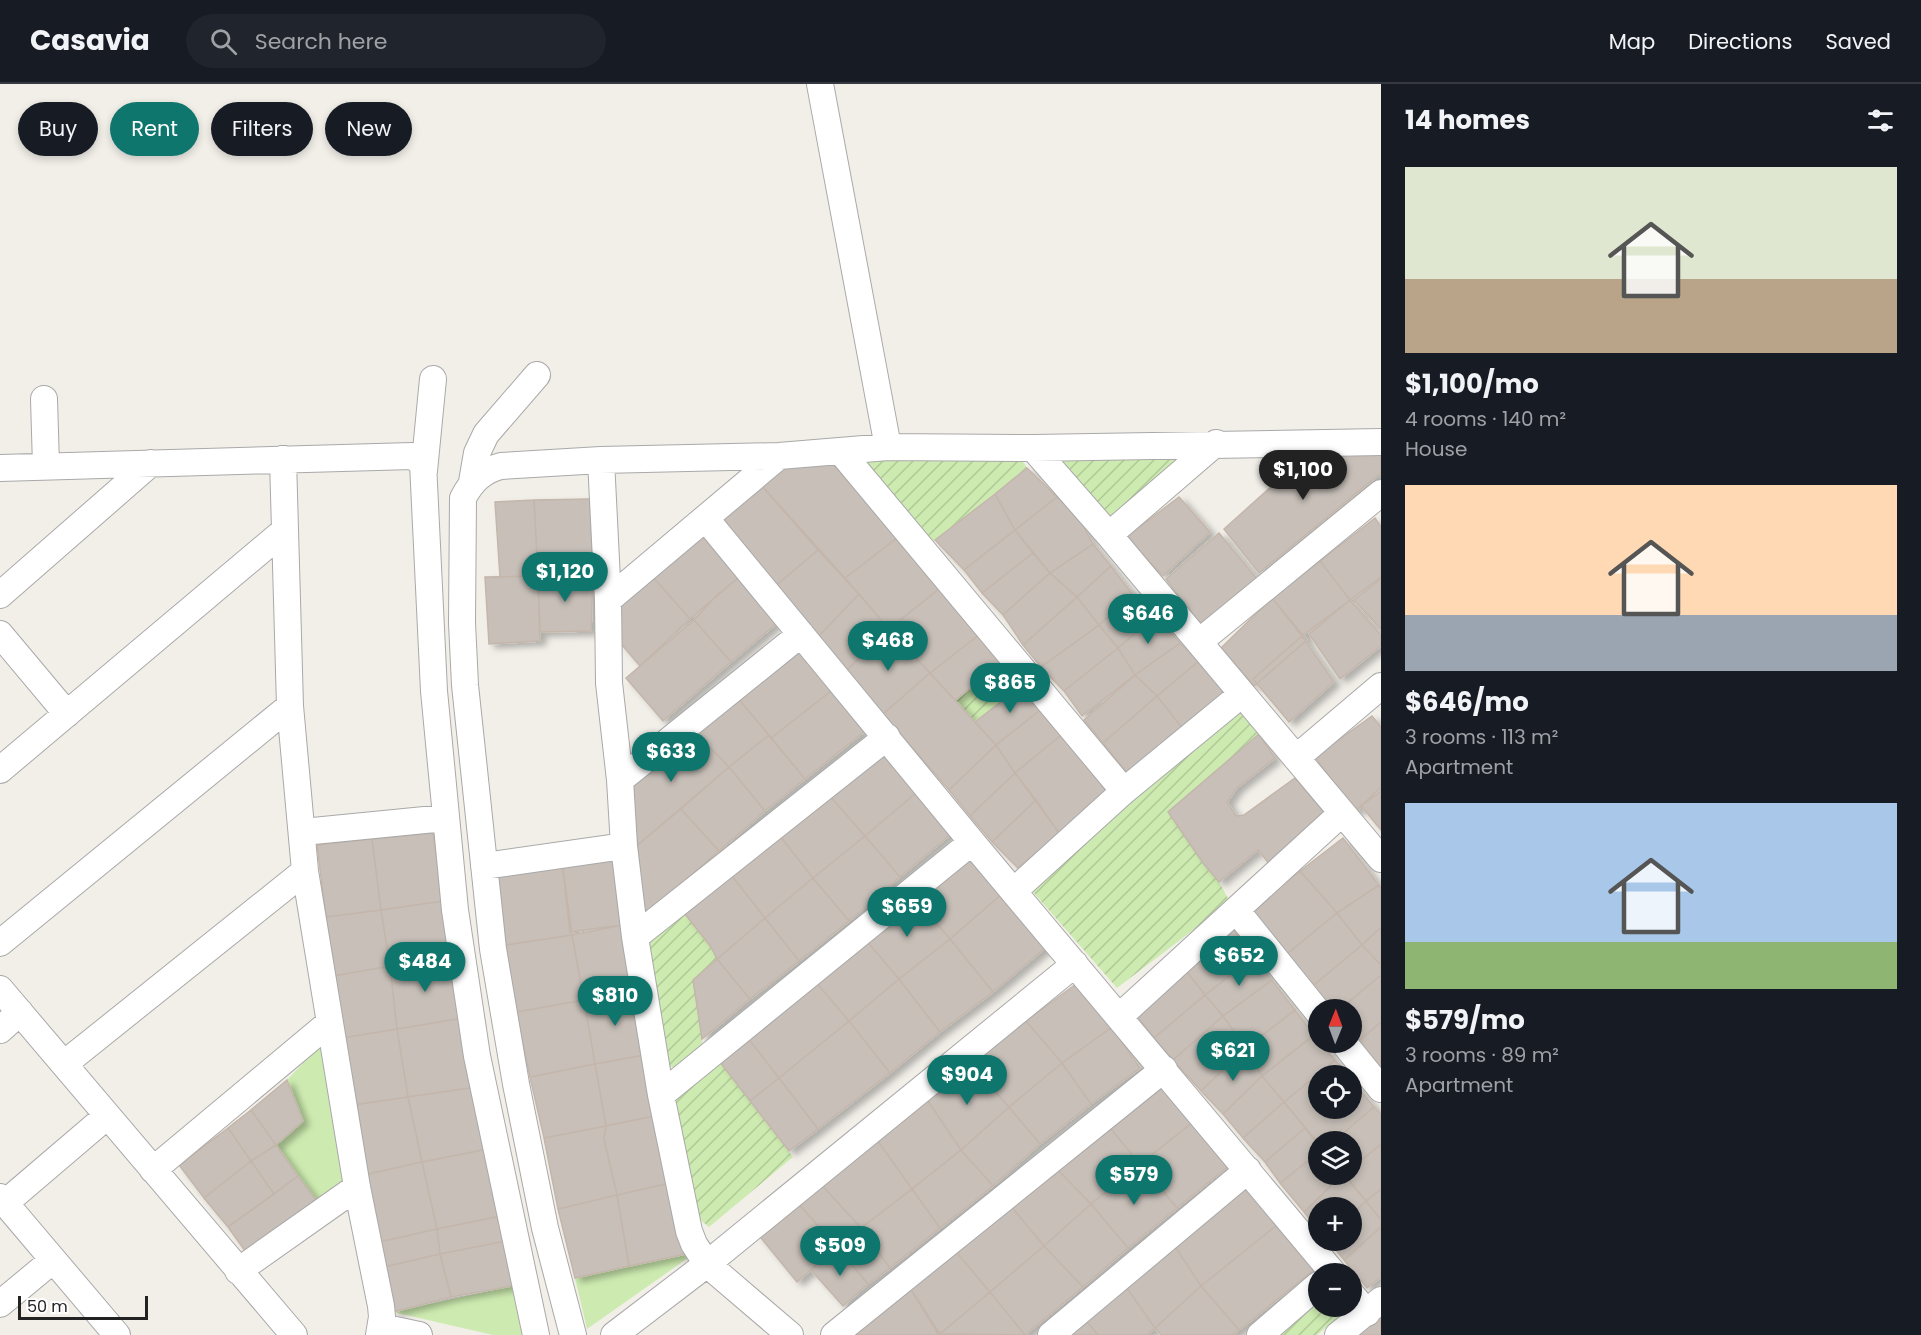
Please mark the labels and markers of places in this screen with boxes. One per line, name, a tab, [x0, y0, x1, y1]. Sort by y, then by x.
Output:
pin: $1,100	[1254, 450, 1352, 501]
pin: $1,120	[516, 552, 614, 603]
pin: $646	[1112, 594, 1184, 645]
pin: $468	[852, 621, 924, 672]
pin: $865	[974, 663, 1046, 714]
pin: $633	[635, 732, 707, 783]
pin: $659	[871, 887, 943, 938]
pin: $652	[1203, 936, 1275, 987]
pin: $484	[389, 942, 461, 993]
pin: $810	[579, 976, 651, 1027]
pin: $621	[1197, 1031, 1269, 1082]
pin: $904	[931, 1055, 1003, 1106]
pin: $579	[1098, 1155, 1170, 1206]
pin: $509	[804, 1226, 876, 1277]

